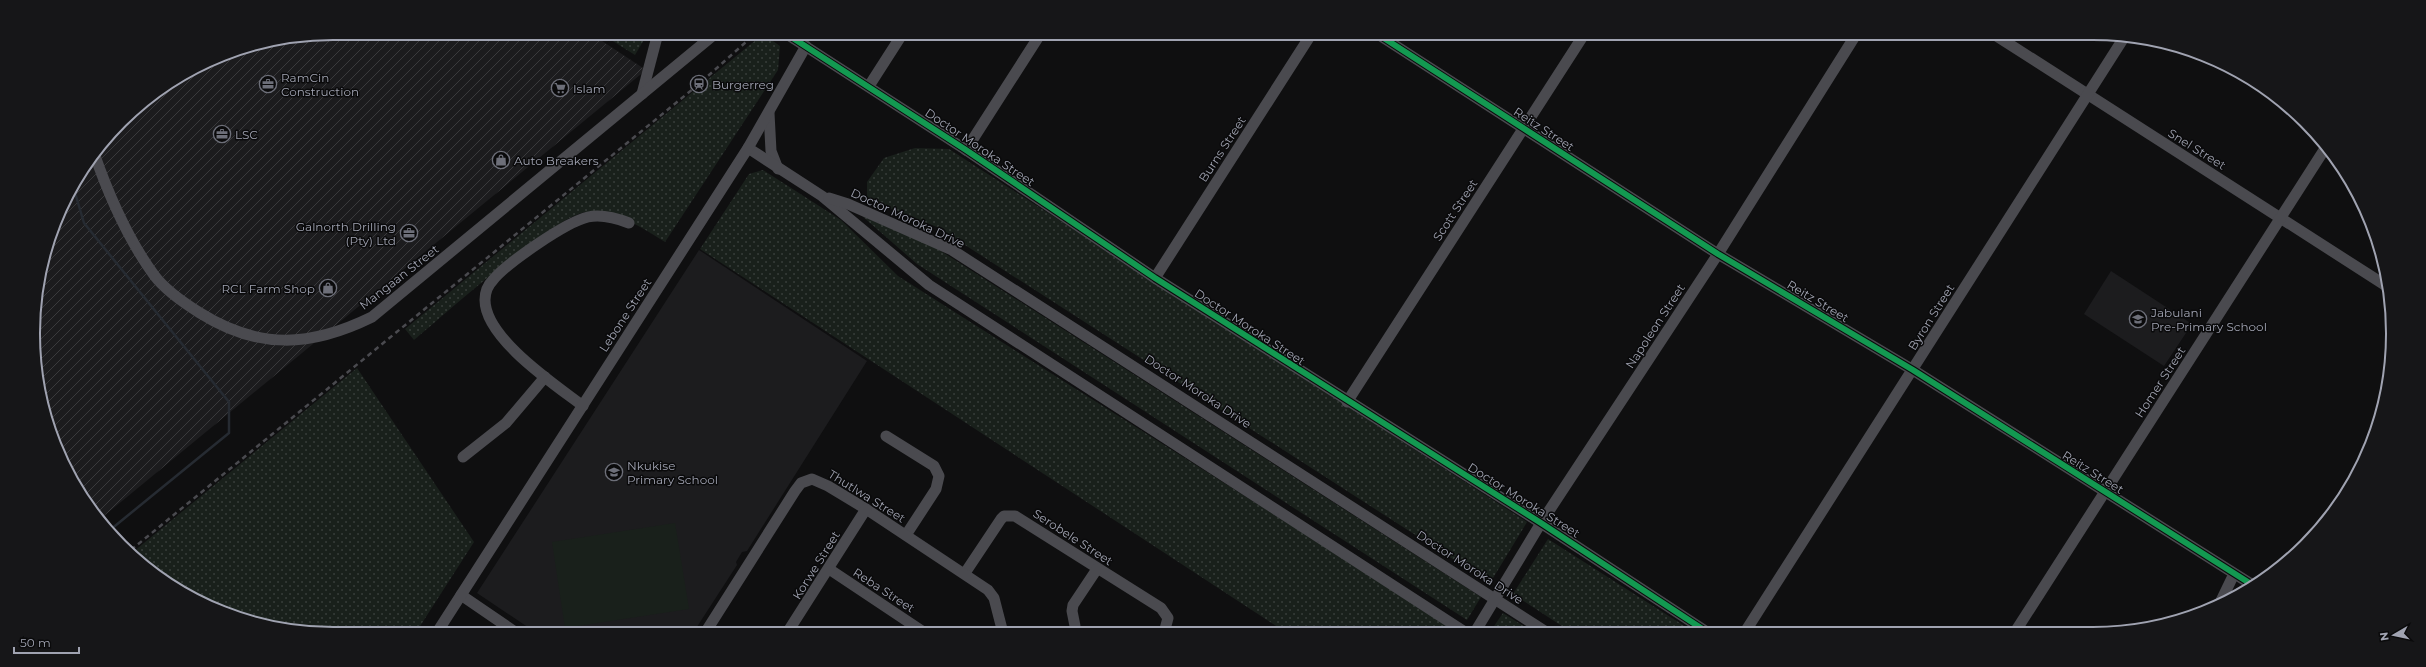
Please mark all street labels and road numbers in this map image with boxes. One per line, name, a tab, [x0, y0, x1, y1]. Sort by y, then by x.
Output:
street label: Reitz Street	[1511, 104, 1577, 154]
street label: Doctor Moroka Street	[922, 105, 1038, 189]
street label: Burns Street	[1195, 113, 1249, 185]
street label: Snel Street	[2165, 125, 2229, 173]
street label: Scott Street	[1429, 176, 1481, 244]
street label: Doctor Moroka Drive	[849, 185, 967, 251]
street label: Mangaan Street	[356, 241, 442, 313]
street label: Lebone Street	[596, 275, 654, 355]
street label: Reitz Street	[1784, 277, 1852, 325]
street label: Napoleon Street	[1622, 281, 1688, 371]
street label: Byron Street	[1905, 281, 1957, 353]
street label: Doctor Moroka Street	[1192, 286, 1308, 369]
street label: Homer Street	[2132, 344, 2189, 420]
street label: Doctor Moroka Drive	[1142, 351, 1254, 431]
street label: Reitz Street	[2060, 447, 2127, 497]
street label: Doctor Moroka Street	[1465, 459, 1583, 541]
street label: Thutlwa Street	[826, 466, 908, 526]
street label: Serobele Street	[1030, 506, 1116, 568]
street label: Doctor Moroka Drive	[1414, 527, 1526, 607]
street label: Korwe Street	[789, 528, 843, 602]
street label: Reba Street	[850, 565, 918, 616]

